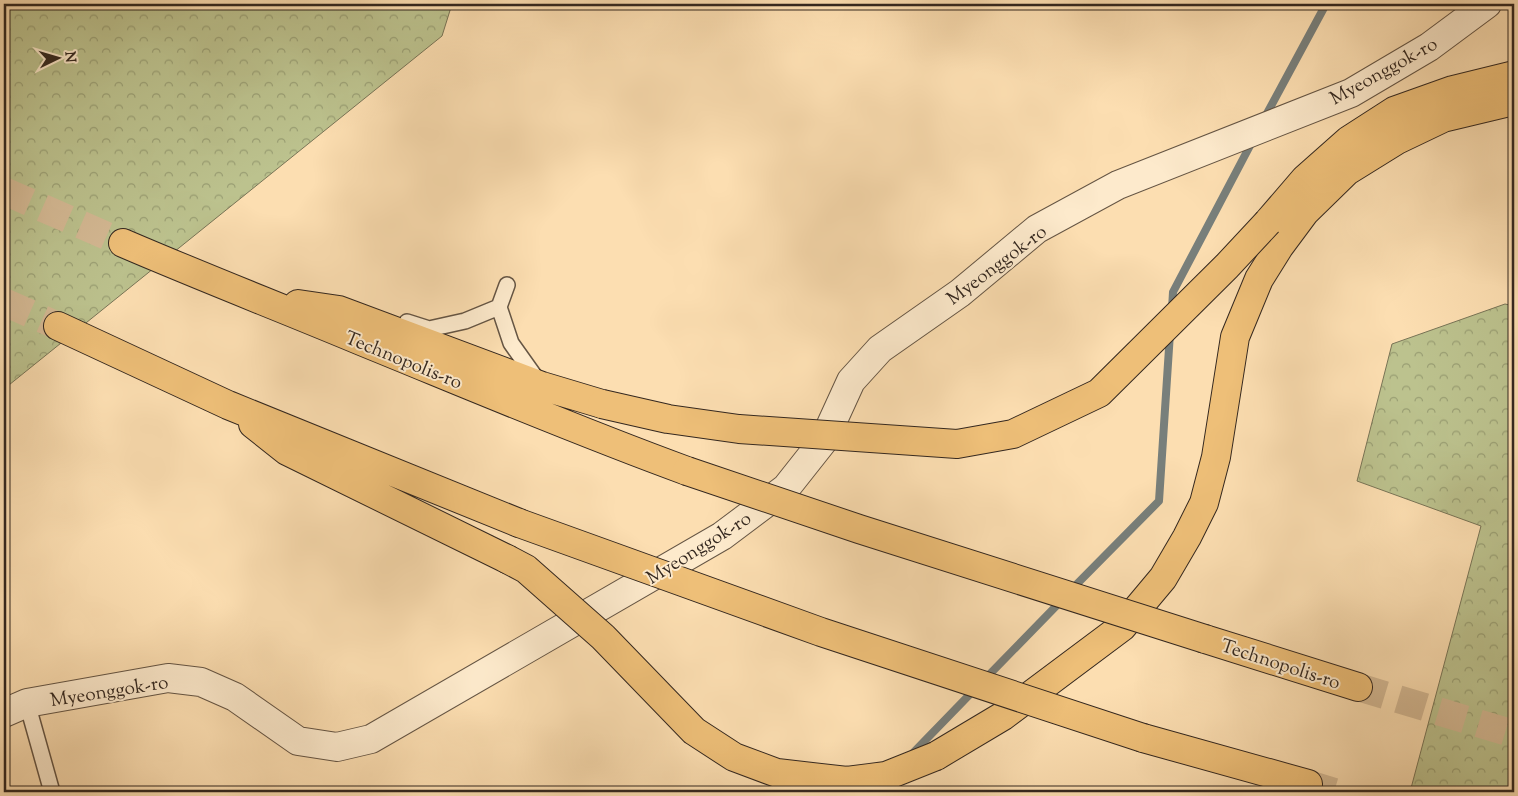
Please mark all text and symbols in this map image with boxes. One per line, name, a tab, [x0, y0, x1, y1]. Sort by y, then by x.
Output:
street label: Myeonggok-ro	[1326, 31, 1443, 113]
north arrow	[32, 32, 82, 82]
text: N	[59, 51, 79, 63]
street label: Myeonggok-ro	[942, 219, 1053, 313]
street label: Technopolis-ro	[340, 325, 466, 397]
street label: Myeonggok-ro	[642, 506, 757, 592]
street label: Technopolis-ro	[1217, 633, 1344, 697]
street label: Myeonggok-ro	[48, 670, 170, 715]

